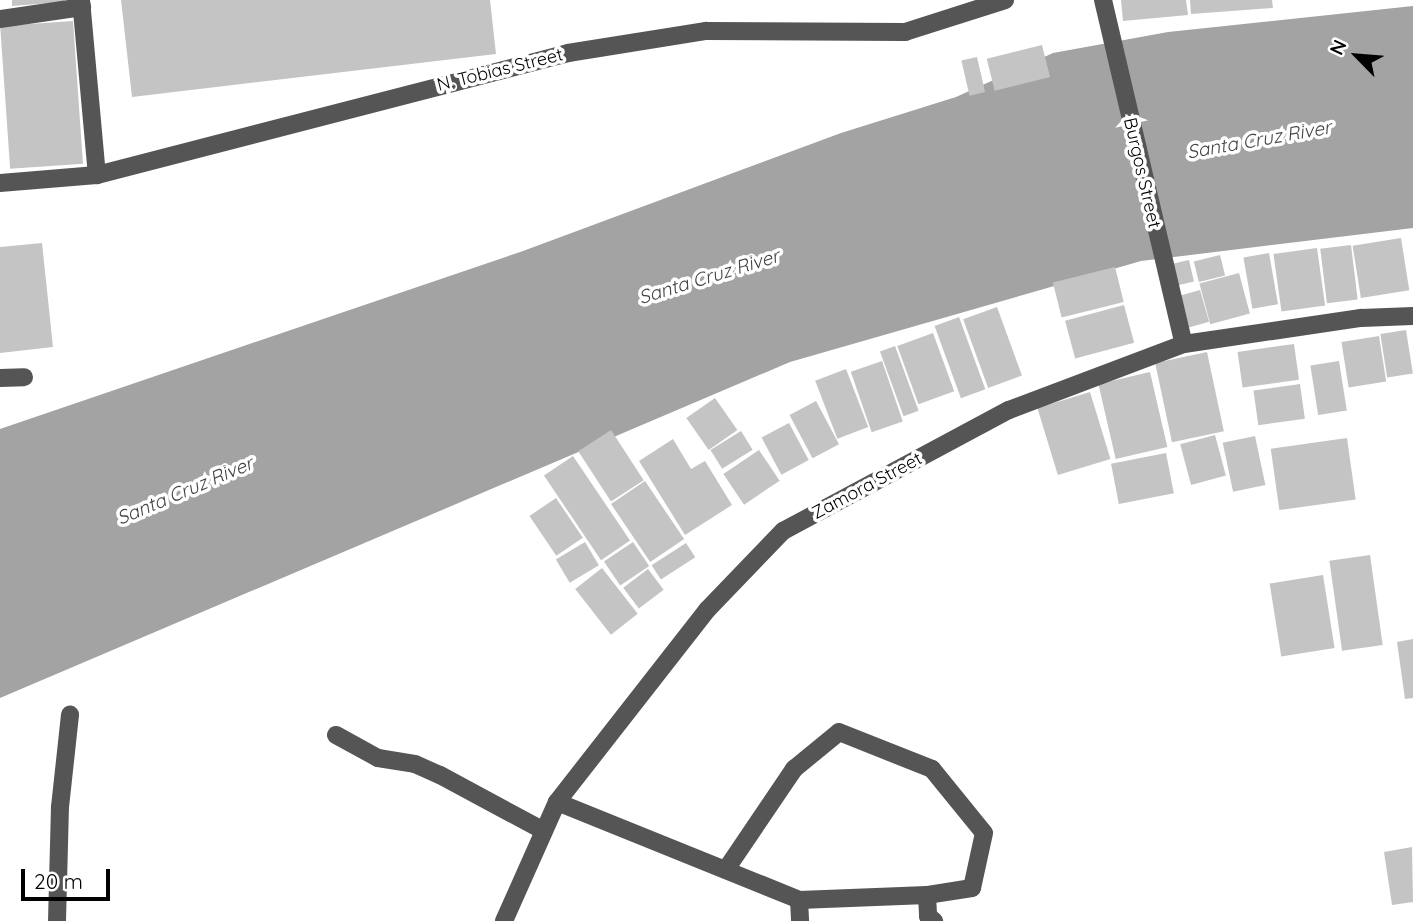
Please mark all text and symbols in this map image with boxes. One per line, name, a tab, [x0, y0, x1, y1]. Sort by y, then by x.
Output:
north arrow	[1322, 21, 1392, 91]
text: N	[1324, 36, 1352, 59]
street label: N. Tobias Street	[435, 44, 565, 96]
street label: Burgos Street	[1119, 116, 1165, 230]
water label: Santa Cruz River	[1185, 116, 1333, 164]
water label: Santa Cruz River	[636, 245, 782, 309]
street label: Zamora Street	[808, 448, 926, 524]
water label: Santa Cruz River	[113, 452, 257, 530]
scale bar	[24, 855, 114, 899]
text: 20 m	[34, 868, 83, 894]

